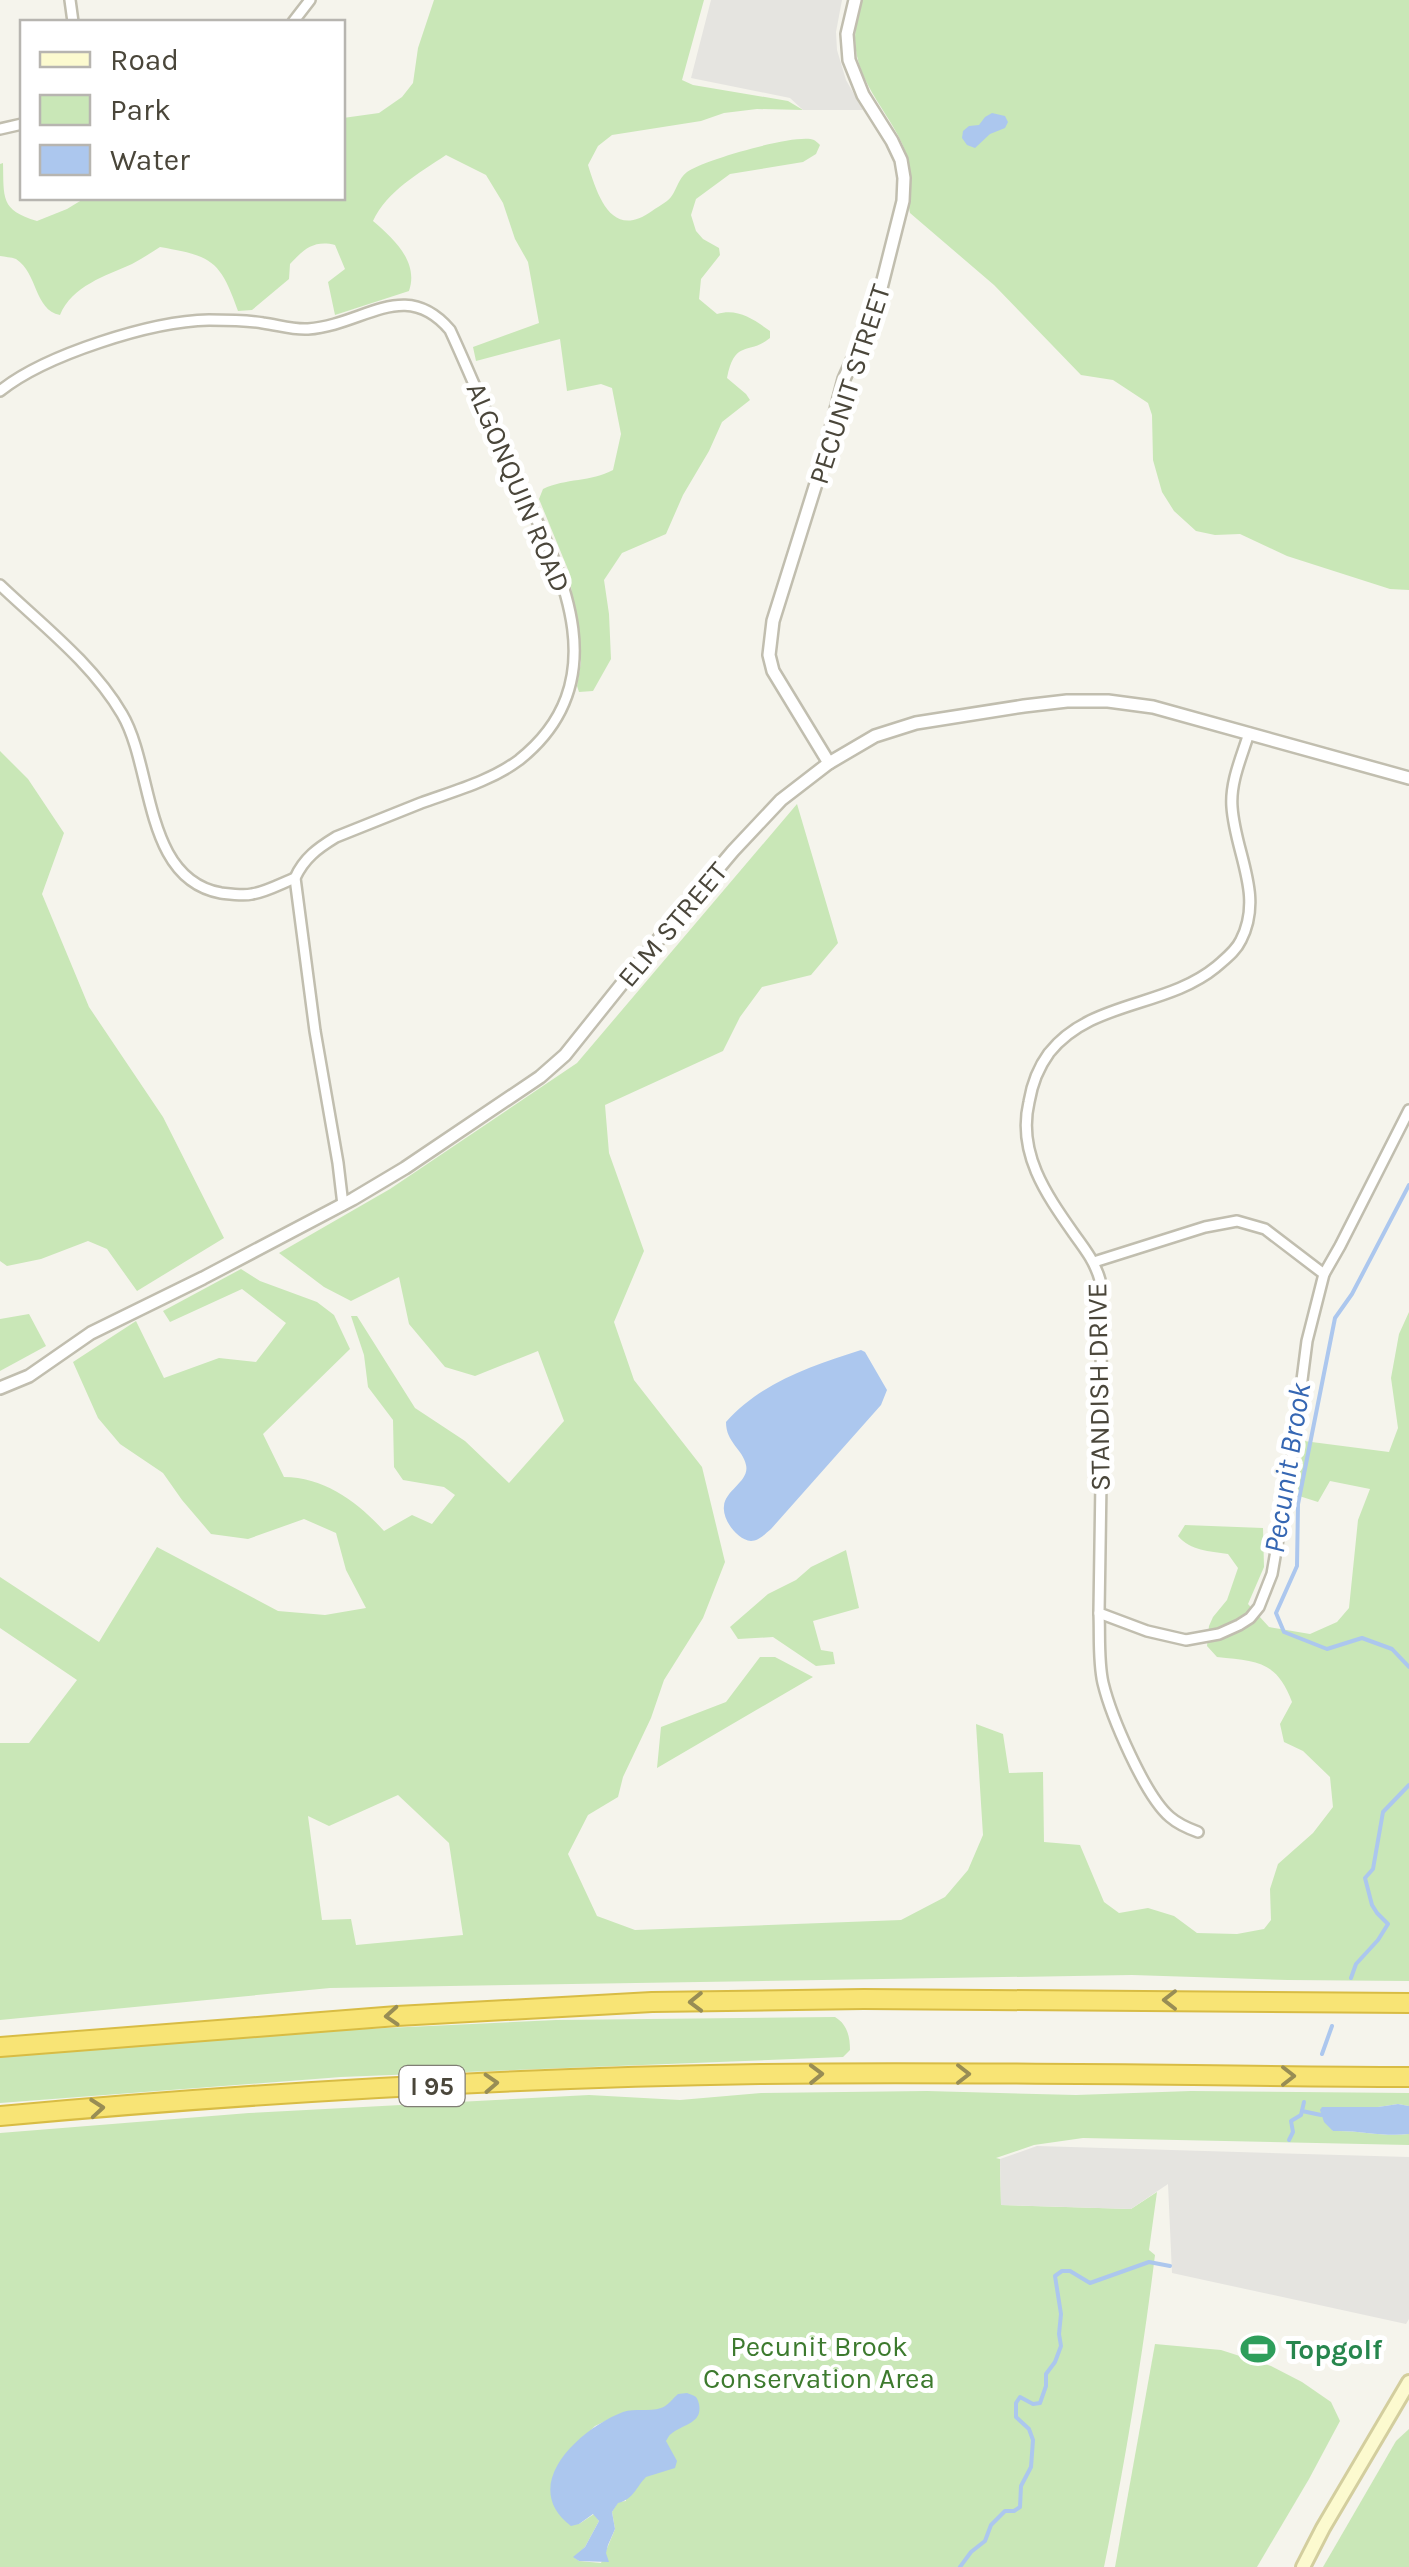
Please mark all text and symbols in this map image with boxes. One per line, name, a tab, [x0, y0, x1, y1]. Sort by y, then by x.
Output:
legend	[20, 20, 345, 200]
text: Road	[110, 42, 179, 78]
text: Park	[110, 92, 171, 128]
text: Water	[110, 142, 190, 178]
street label: PECUNIT STREET	[802, 280, 897, 488]
street label: ALGONQUIN ROAD	[460, 377, 578, 597]
street label: ELM STREET	[611, 855, 734, 993]
street label: STANDISH DRIVE	[1080, 1282, 1117, 1492]
water label: Pecunit Brook	[1256, 1380, 1318, 1556]
one-way arrow	[1162, 1989, 1178, 2011]
one-way arrow	[688, 1991, 704, 2012]
one-way arrow	[383, 2005, 399, 2026]
one-way arrow	[809, 2063, 825, 2084]
one-way arrow	[956, 2063, 972, 2085]
one-way arrow	[1282, 2065, 1297, 2087]
road number: I 95	[400, 2066, 464, 2106]
one-way arrow	[484, 2073, 500, 2094]
one-way arrow	[90, 2097, 106, 2119]
park label: Pecunit Brook Conservation Area	[703, 2330, 935, 2395]
sports icon: Topgolf	[1239, 2330, 1277, 2368]
place label: Topgolf	[1286, 2333, 1383, 2366]

